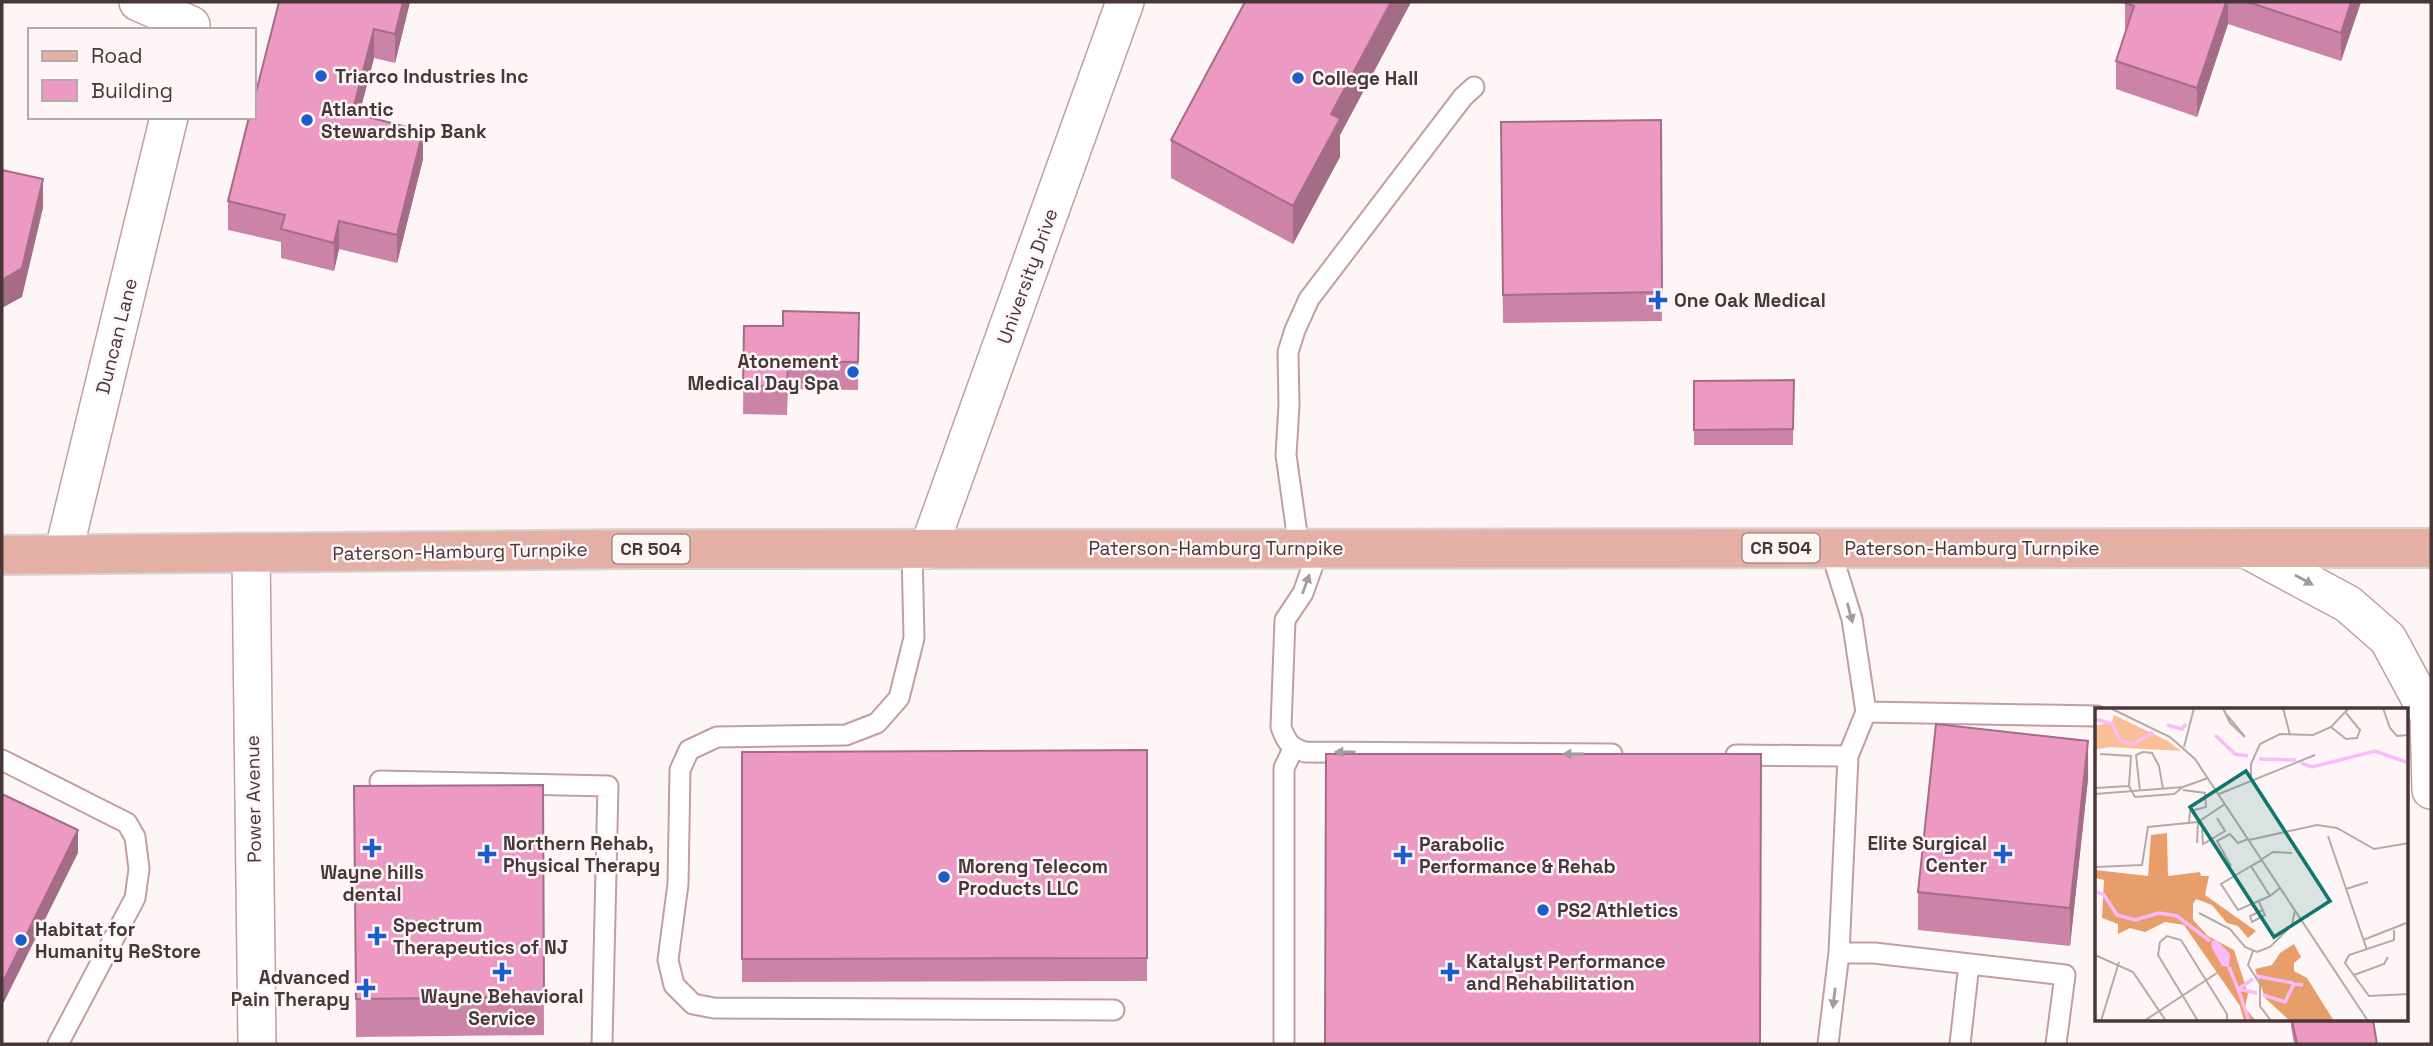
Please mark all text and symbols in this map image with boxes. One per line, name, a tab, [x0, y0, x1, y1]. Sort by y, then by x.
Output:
legend	[28, 28, 256, 119]
text: Road	[91, 42, 143, 69]
place label: Triarco Industries Inc	[335, 64, 528, 89]
place label: College Hall	[1312, 66, 1418, 91]
marker: Triarco Industries Inc	[313, 68, 329, 84]
marker: College Hall	[1290, 70, 1306, 86]
text: Building	[91, 77, 173, 104]
place label: Atlantic Stewardship Bank	[321, 97, 487, 144]
marker: Atlantic Stewardship Bank	[299, 112, 315, 128]
street label: University Drive	[991, 205, 1064, 347]
street label: Duncan Lane	[90, 275, 143, 397]
place label: One Oak Medical	[1674, 288, 1826, 313]
marker: One Oak Medical	[1648, 290, 1668, 310]
place label: Atonement Medical Day Spa	[688, 349, 839, 396]
marker: Atonement Medical Day Spa	[845, 364, 861, 380]
road number: CR 504	[612, 534, 690, 564]
road number: CR 504	[1742, 534, 1820, 562]
street label: Paterson-Hamburg Turnpike	[1088, 536, 1344, 561]
street label: Paterson-Hamburg Turnpike	[1844, 536, 2100, 561]
street label: Paterson-Hamburg Turnpike	[332, 537, 588, 566]
one-way arrow	[1301, 573, 1312, 594]
one-way arrow	[2294, 574, 2314, 586]
one-way arrow	[1845, 602, 1856, 624]
inset map	[2095, 708, 2408, 1021]
street label: Power Avenue	[240, 735, 267, 863]
one-way arrow	[1334, 746, 1356, 758]
one-way arrow	[1561, 748, 1583, 760]
place label: Northern Rehab, Physical Therapy	[503, 831, 660, 878]
place label: Elite Surgical Center	[1868, 831, 1987, 878]
place label: Parabolic Performance & Rehab	[1419, 832, 1616, 879]
marker: Wayne hills dental	[362, 838, 382, 858]
marker: Northern Rehab, Physical Therapy	[477, 844, 497, 864]
marker: Elite Surgical Center	[1993, 844, 2013, 864]
marker: Parabolic Performance & Rehab	[1393, 845, 1413, 865]
place label: Moreng Telecom Products LLC	[958, 854, 1108, 901]
place label: Wayne hills dental	[320, 860, 424, 907]
marker: Moreng Telecom Products LLC	[936, 869, 952, 885]
place label: PS2 Athletics	[1557, 898, 1678, 923]
marker: PS2 Athletics	[1535, 902, 1551, 918]
place label: Spectrum Therapeutics of NJ	[393, 913, 568, 960]
place label: Habitat for Humanity ReStore	[35, 917, 201, 964]
marker: Spectrum Therapeutics of NJ	[367, 926, 387, 946]
marker: Habitat for Humanity ReStore	[13, 932, 29, 948]
place label: Katalyst Performance and Rehabilitation	[1466, 949, 1666, 996]
marker: Wayne Behavioral Service	[492, 962, 512, 982]
marker: Katalyst Performance and Rehabilitation	[1440, 962, 1460, 982]
place label: Advanced Pain Therapy	[231, 965, 350, 1012]
marker: Advanced Pain Therapy	[356, 978, 376, 998]
place label: Wayne Behavioral Service	[420, 984, 584, 1031]
one-way arrow	[1828, 988, 1839, 1010]

